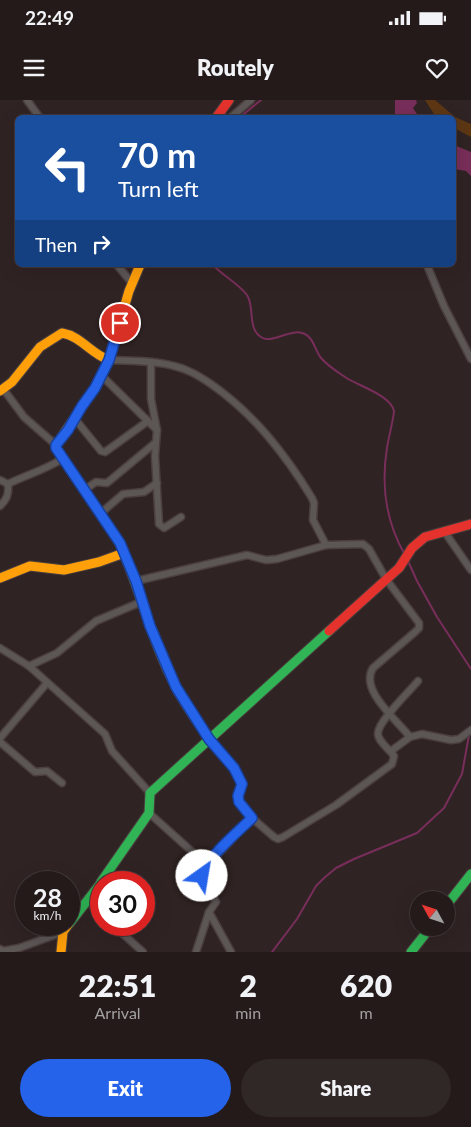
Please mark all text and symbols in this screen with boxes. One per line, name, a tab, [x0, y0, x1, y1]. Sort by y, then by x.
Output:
text: 22:49	[25, 6, 74, 29]
icon: menu	[20, 54, 48, 82]
text: Routely	[197, 54, 274, 81]
icon: heart	[423, 54, 451, 82]
text: 70 m	[118, 133, 196, 175]
icon: left	[35, 135, 100, 200]
text: Turn left	[118, 175, 199, 202]
icon: right	[87, 230, 115, 258]
text: Then	[35, 233, 77, 256]
pin	[99, 302, 141, 344]
icon: arrive	[106, 309, 134, 337]
position arrow	[175, 849, 227, 901]
speed limit sign: 30	[90, 871, 155, 936]
text: 28	[33, 882, 62, 912]
north arrow	[410, 891, 455, 936]
map controls	[410, 891, 455, 936]
text: km/h	[33, 908, 62, 923]
text: 22:51	[79, 967, 156, 1003]
text: 2	[239, 967, 257, 1003]
text: 620	[340, 967, 392, 1003]
text: Arrival	[95, 1003, 141, 1022]
text: min	[235, 1003, 261, 1022]
text: m	[359, 1003, 373, 1022]
button: Exit	[20, 1059, 231, 1117]
button: Share	[241, 1059, 451, 1117]

